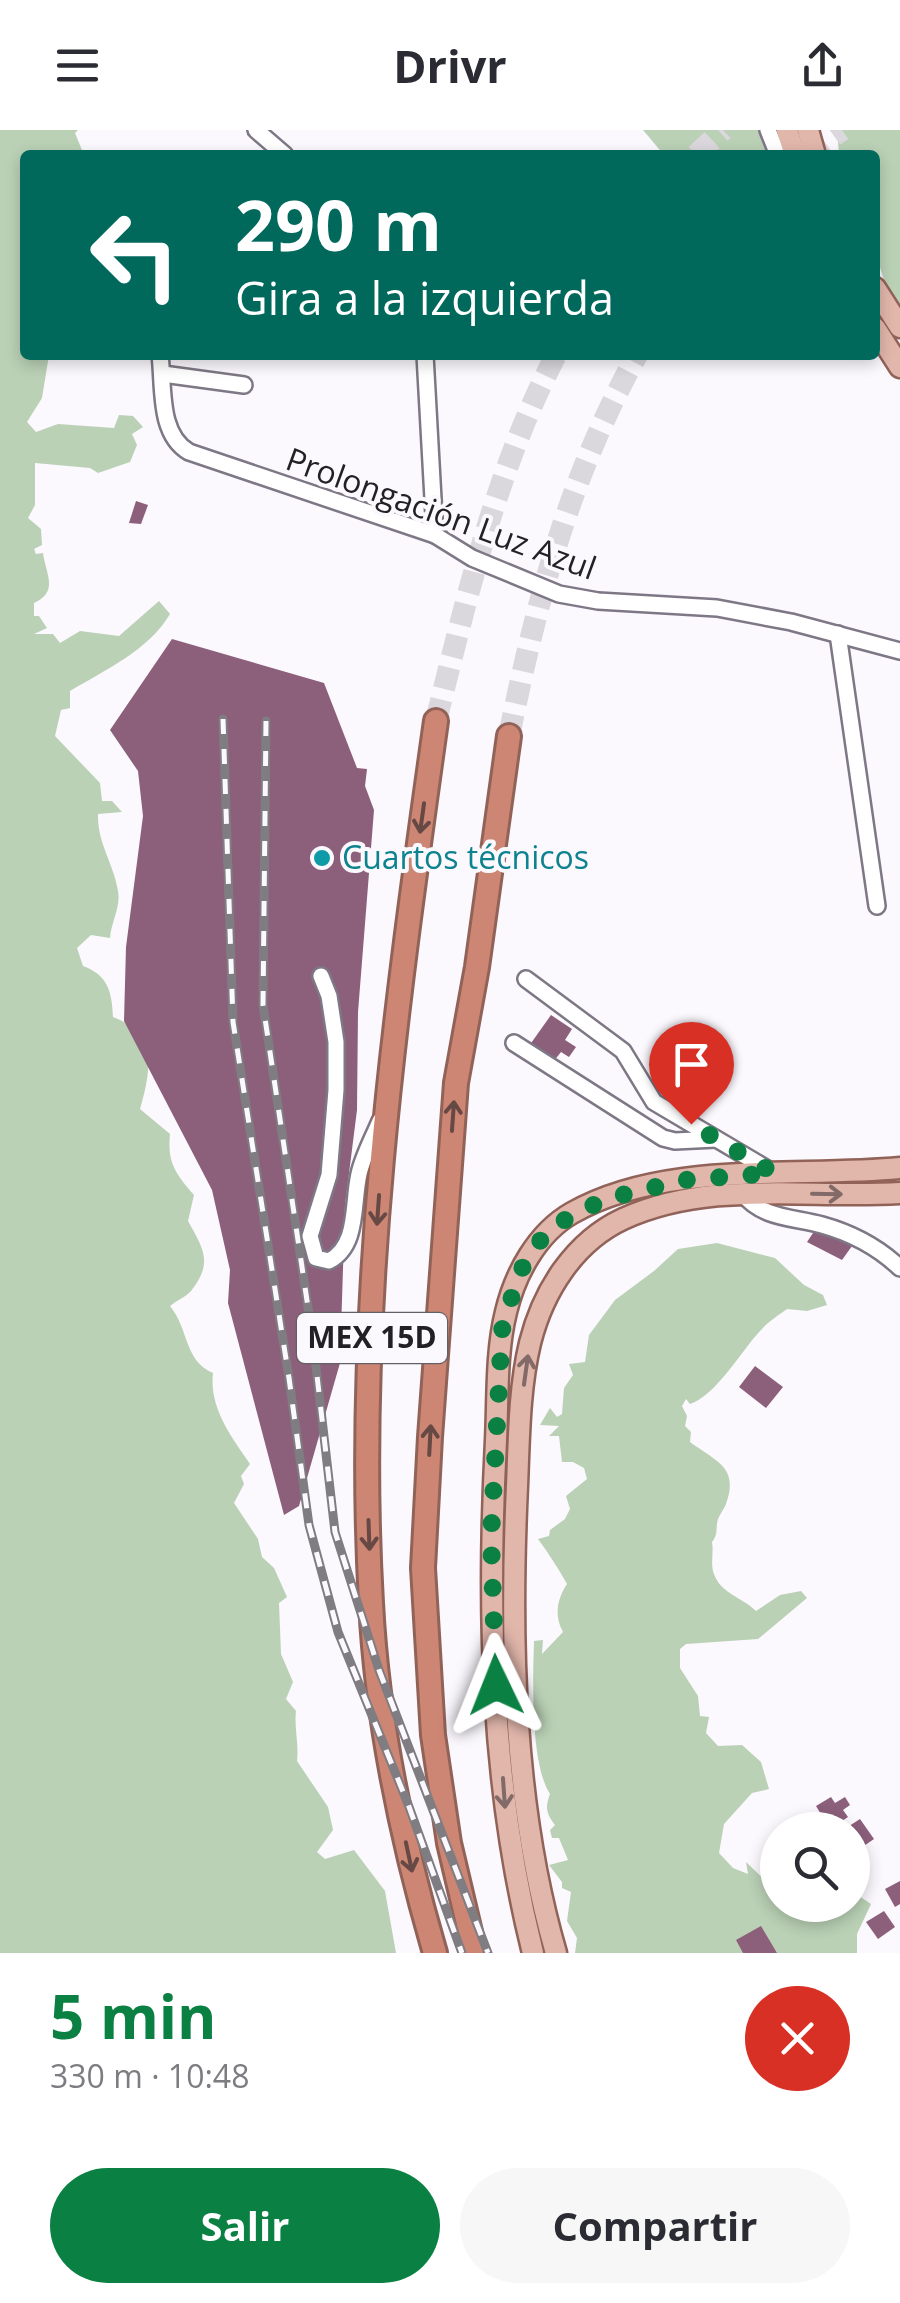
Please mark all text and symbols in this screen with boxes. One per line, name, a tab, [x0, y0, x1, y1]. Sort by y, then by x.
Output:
text: Drivr	[393, 35, 507, 96]
icon: menu	[50, 38, 105, 93]
icon: share	[795, 38, 850, 93]
text: 290 m	[235, 176, 442, 272]
icon: left	[70, 190, 200, 320]
text: Gira a la izquierda	[235, 267, 614, 328]
street label: Prolongación Luz Azul	[281, 436, 602, 589]
one-way arrow	[413, 801, 431, 833]
place label: Cuartos técnicos	[342, 835, 589, 878]
marker: Cuartos técnicos	[311, 847, 333, 869]
pin	[649, 1022, 734, 1125]
icon: arrive	[664, 1037, 719, 1092]
one-way arrow	[444, 1100, 463, 1132]
one-way arrow	[811, 1185, 843, 1204]
one-way arrow	[368, 1193, 387, 1225]
road number: MEX 15D	[297, 1313, 447, 1363]
one-way arrow	[517, 1354, 535, 1386]
one-way arrow	[421, 1424, 440, 1457]
one-way arrow	[359, 1518, 378, 1550]
position arrow	[444, 1633, 548, 1737]
one-way arrow	[494, 1776, 513, 1808]
map controls	[760, 1812, 870, 1922]
button: search	[760, 1812, 870, 1922]
one-way arrow	[401, 1840, 419, 1872]
text: 5 min	[50, 1975, 217, 2057]
button: close	[745, 1986, 850, 2091]
text: 330 m · 10:48	[50, 2054, 249, 2097]
button: Salir	[50, 2168, 440, 2283]
button: Compartir	[460, 2168, 850, 2283]

